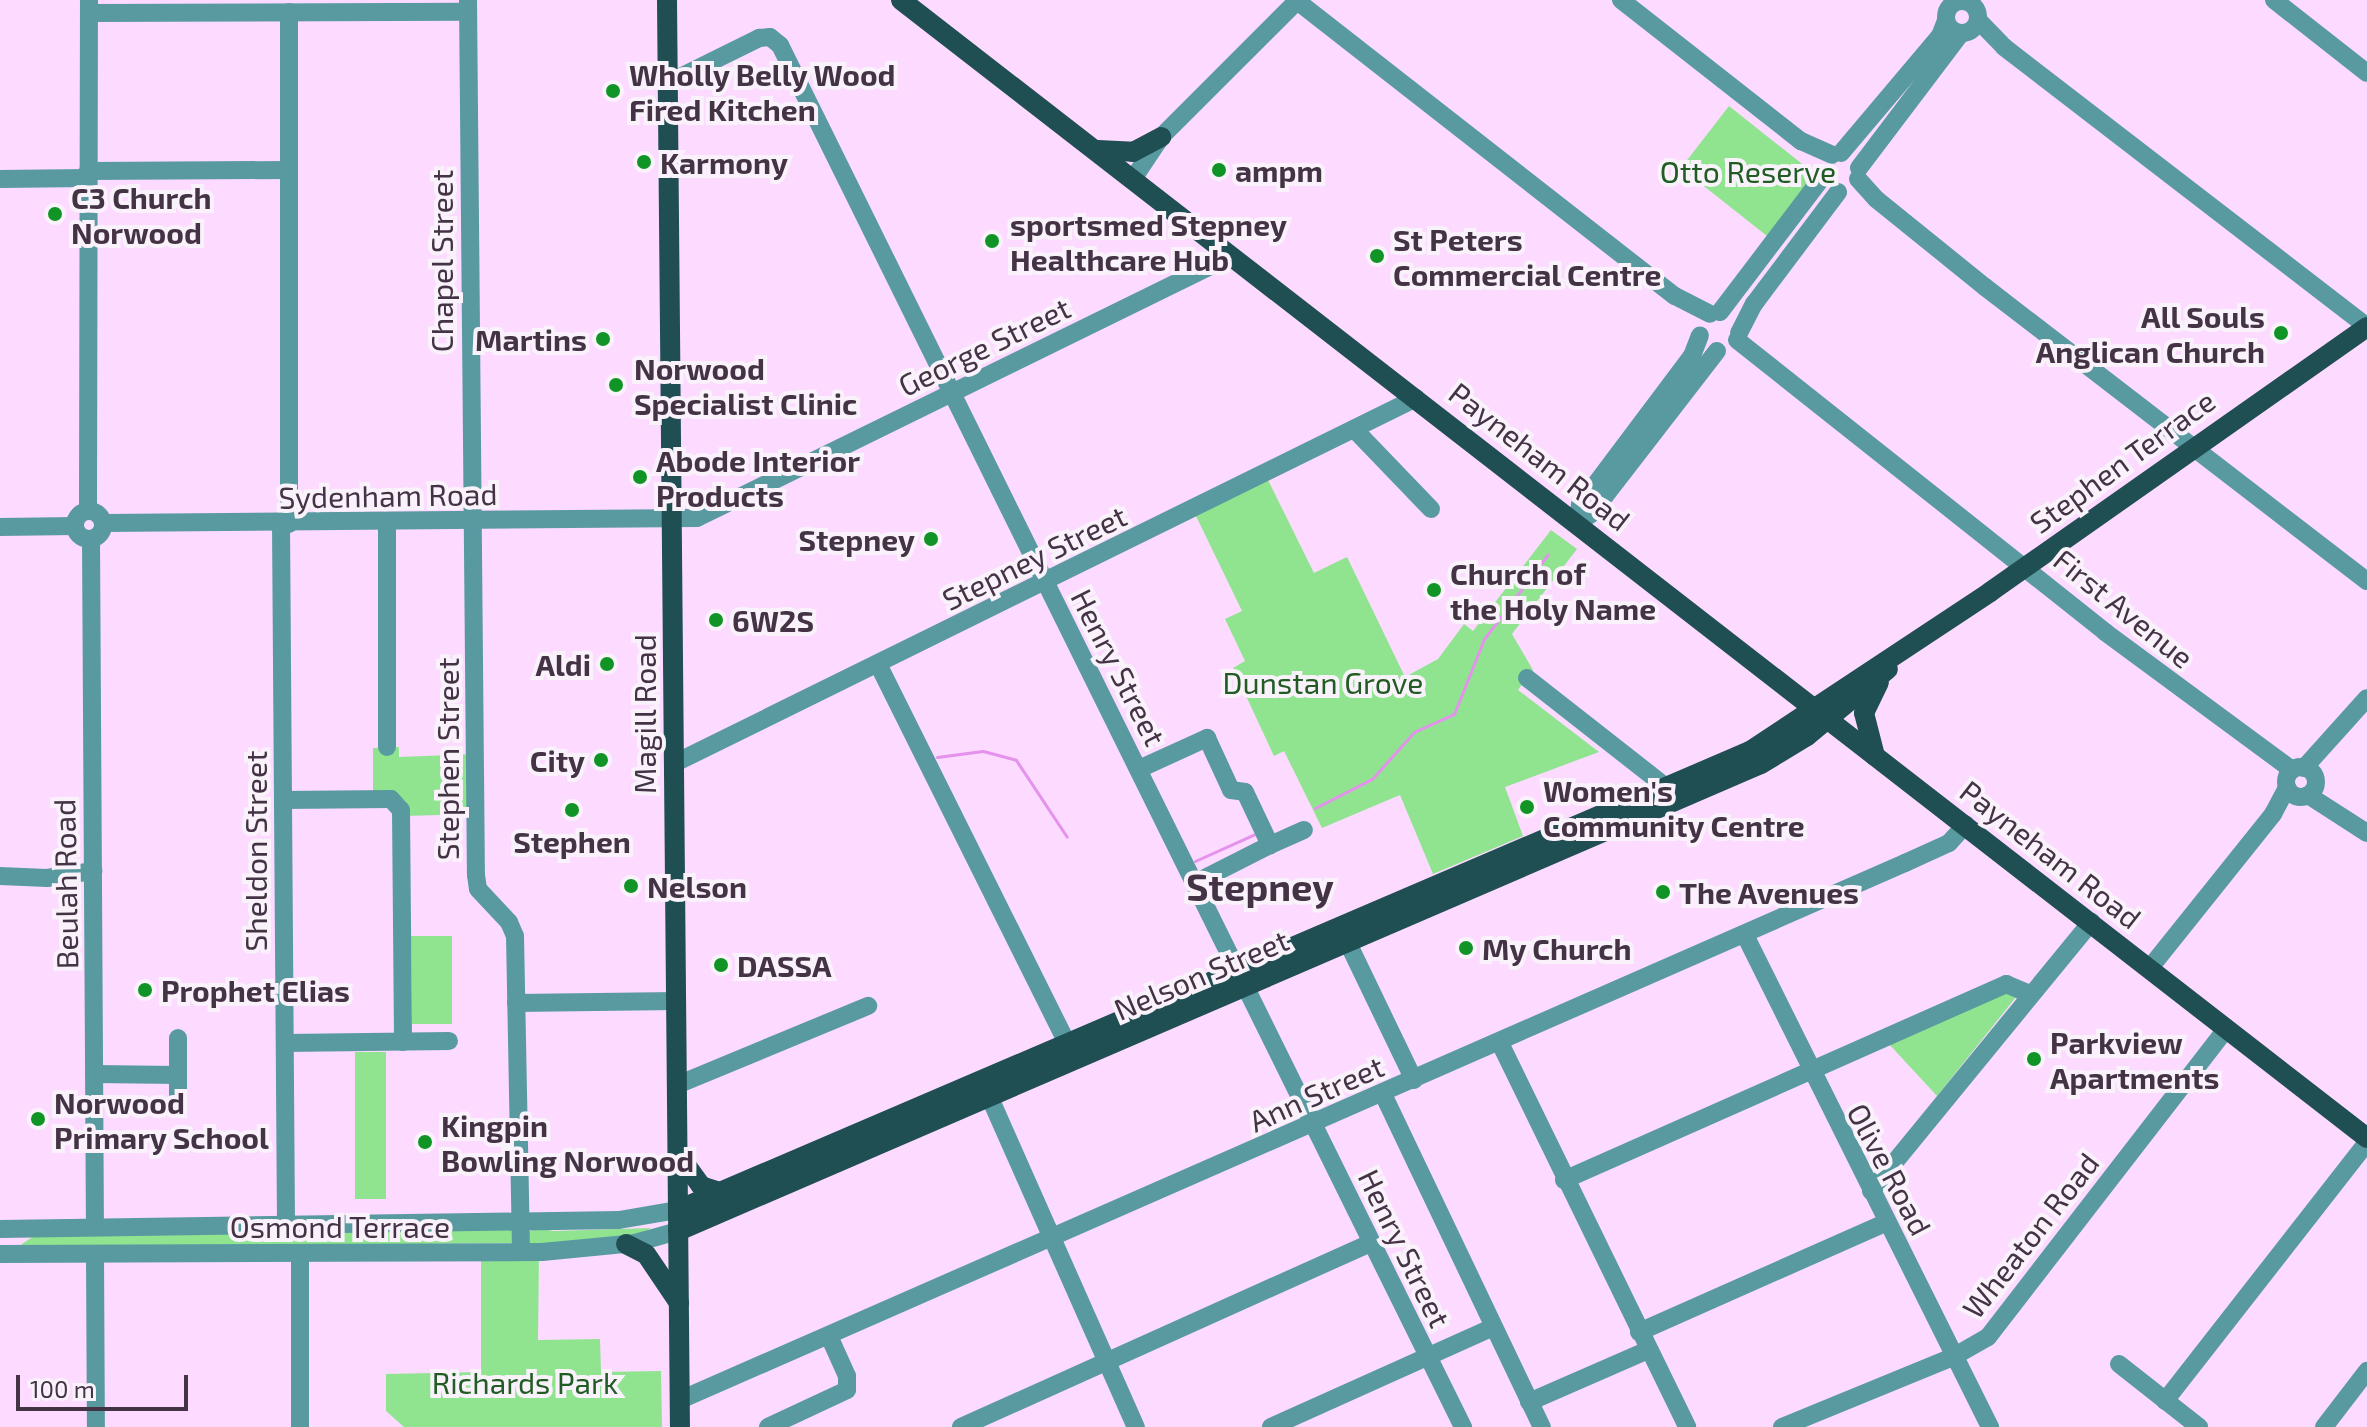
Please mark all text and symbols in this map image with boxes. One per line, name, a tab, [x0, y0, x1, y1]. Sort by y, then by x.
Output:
place label: Wholly Belly Wood Fired Kitchen	[629, 56, 897, 126]
marker: Wholly Belly Wood Fired Kitchen	[604, 82, 622, 100]
place label: Karmony	[660, 144, 788, 180]
place label: ampm	[1235, 152, 1323, 188]
marker: Karmony	[635, 153, 653, 171]
park label: Otto Reserve	[1660, 153, 1836, 189]
marker: ampm	[1210, 161, 1228, 179]
street label: Chapel Street	[423, 169, 459, 353]
place label: C3 Church Norwood	[71, 179, 211, 250]
marker: C3 Church Norwood	[46, 205, 64, 223]
place label: sportsmed Stepney Healthcare Hub	[1010, 206, 1287, 276]
place label: St Peters Commercial Centre	[1393, 221, 1662, 292]
marker: sportsmed Stepney Healthcare Hub	[981, 230, 1003, 252]
marker: St Peters Commercial Centre	[1368, 247, 1386, 265]
street label: George Street	[892, 289, 1076, 403]
place label: All Souls Anglican Church	[2036, 298, 2265, 368]
place label: Martins	[475, 321, 587, 357]
marker: All Souls Anglican Church	[2272, 324, 2290, 342]
marker: Martins	[594, 330, 612, 348]
place label: Norwood Specialist Clinic	[634, 350, 857, 420]
marker: Norwood Specialist Clinic	[605, 374, 627, 396]
street label: Payneham Road	[1442, 374, 1638, 538]
street label: Stephen Terrace	[2022, 382, 2222, 540]
place label: Abode Interior Products	[656, 442, 860, 512]
marker: Abode Interior Products	[631, 468, 649, 486]
street label: Sydenham Road	[278, 475, 498, 515]
street label: Stepney Street	[936, 497, 1132, 617]
place label: Stepney	[799, 521, 915, 557]
marker: Stepney	[922, 530, 940, 548]
street label: First Avenue	[2047, 541, 2201, 675]
place label: Church of the Holy Name	[1450, 555, 1657, 626]
marker: Church of the Holy Name	[1425, 581, 1443, 599]
street label: Henry Street	[1064, 582, 1174, 752]
place label: 6W2S	[732, 602, 814, 638]
marker: 6W2S	[707, 611, 725, 629]
street label: Magill Road	[626, 634, 662, 794]
place label: Aldi	[535, 646, 591, 682]
marker: Aldi	[598, 655, 616, 673]
street label: Stephen Street	[429, 658, 465, 860]
park label: Dunstan Grove	[1223, 664, 1423, 700]
place label: City	[530, 742, 585, 778]
street label: Sheldon Street	[237, 751, 273, 951]
marker: City	[592, 751, 610, 769]
place label: Women's Community Centre	[1543, 772, 1805, 842]
street label: Payneham Road	[1953, 772, 2149, 936]
street label: Beulah Road	[46, 798, 84, 970]
marker: Women's Community Centre	[1518, 798, 1536, 816]
marker: Stephen	[563, 801, 581, 819]
place label: Stephen	[513, 823, 631, 859]
district label: Stepney	[1186, 864, 1334, 910]
place label: Nelson	[647, 868, 747, 904]
place label: The Avenues	[1679, 874, 1860, 910]
marker: Nelson	[622, 877, 640, 895]
marker: The Avenues	[1654, 883, 1672, 901]
street label: Nelson Street	[1108, 921, 1294, 1027]
place label: My Church	[1482, 930, 1632, 966]
marker: My Church	[1457, 939, 1475, 957]
place label: DASSA	[737, 947, 832, 983]
marker: DASSA	[712, 956, 730, 974]
place label: Prophet Elias	[161, 972, 350, 1008]
marker: Prophet Elias	[136, 981, 154, 999]
place label: Parkview Apartments	[2050, 1024, 2219, 1094]
street label: Ann Street	[1243, 1047, 1389, 1139]
marker: Parkview Apartments	[2025, 1050, 2043, 1068]
place label: Norwood Primary School	[54, 1084, 270, 1154]
street label: Olive Road	[1840, 1097, 1940, 1241]
place label: Kingpin Bowling Norwood	[441, 1107, 694, 1178]
marker: Norwood Primary School	[29, 1110, 47, 1128]
marker: Kingpin Bowling Norwood	[416, 1133, 434, 1151]
street label: Wheaton Road	[1954, 1145, 2106, 1325]
street label: Henry Street	[1351, 1163, 1459, 1333]
street label: Osmond Terrace	[229, 1208, 451, 1244]
scale bar	[20, 1359, 192, 1409]
park label: Richards Park	[432, 1364, 618, 1400]
text: 100 m	[30, 1374, 95, 1403]

